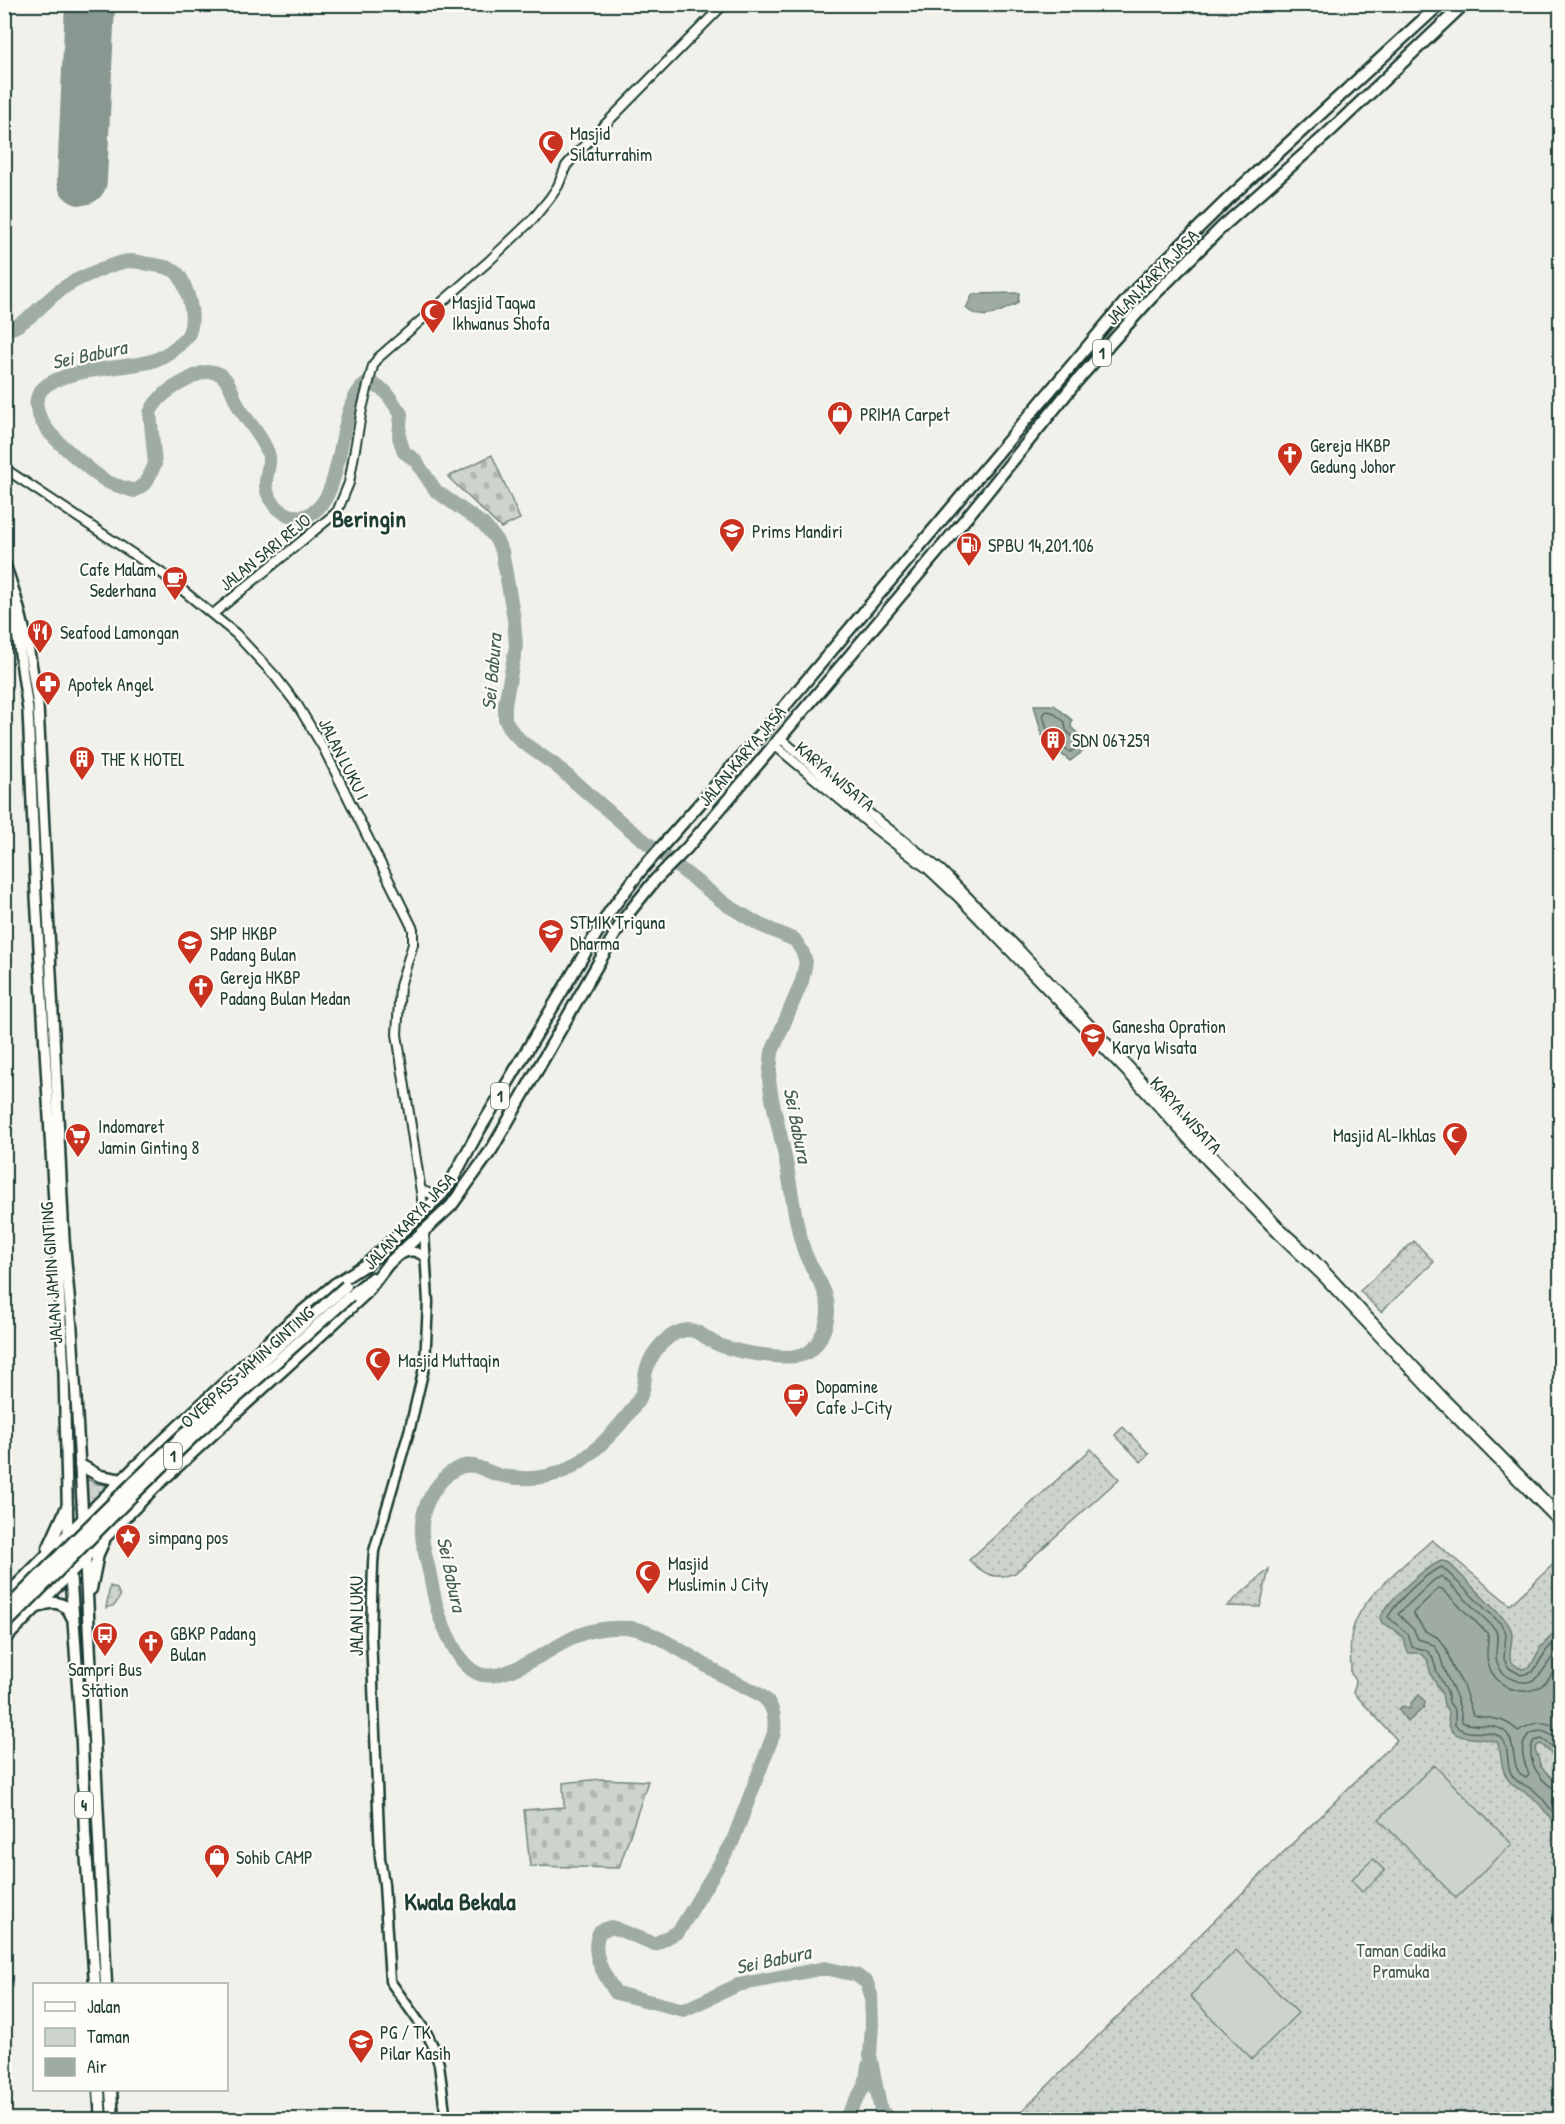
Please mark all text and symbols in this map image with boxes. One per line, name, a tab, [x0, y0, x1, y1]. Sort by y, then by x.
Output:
place label: Masjid Silaturrahim	[570, 121, 652, 167]
mosque icon: Masjid Silaturrahim	[536, 128, 566, 166]
street label: JALAN KARYA JASA	[1100, 223, 1204, 330]
place label: Masjid Taqwa Ikhwanus Shofa	[452, 290, 550, 336]
mosque icon: Masjid Taqwa Ikhwanus Shofa	[418, 297, 448, 335]
water label: Sei Babura	[49, 332, 131, 375]
road number: 1	[1093, 340, 1111, 366]
shop icon: PRIMA Carpet	[825, 399, 855, 437]
place label: PRIMA Carpet	[860, 402, 950, 427]
place label: Gereja HKBP Gedung Johor	[1310, 433, 1396, 479]
church icon: Gereja HKBP Gedung Johor	[1275, 440, 1305, 478]
district label: Beringin	[332, 502, 406, 535]
street label: JALAN SARI REJO	[214, 507, 316, 597]
school or university icon: Prims Mandiri	[717, 516, 747, 554]
place label: Prims Mandiri	[752, 519, 843, 544]
fuel station icon: SPBU 14,201.106	[954, 530, 984, 568]
place label: SPBU 14,201.106	[988, 533, 1094, 558]
place label: Cafe Malam Sederhana	[79, 557, 156, 603]
cafe icon: Cafe Malam Sederhana	[160, 564, 190, 602]
restaurant icon: Seafood Lamongan	[25, 617, 55, 655]
place label: Seafood Lamongan	[60, 620, 179, 645]
water label: Sei Babura	[474, 631, 508, 711]
pharmacy icon: Apotek Angel	[33, 669, 63, 707]
place label: Apotek Angel	[68, 672, 154, 697]
street label: JALAN KARYA JASA	[692, 700, 792, 812]
street label: JALAN LUKU I	[313, 714, 375, 804]
building icon: SDN 067259	[1038, 725, 1068, 763]
place label: SDN 067259	[1072, 728, 1150, 753]
street label: KARYA WISATA	[790, 735, 880, 817]
building icon: THE K HOTEL	[67, 744, 97, 782]
place label: THE K HOTEL	[101, 747, 185, 772]
place label: STMIK Triguna Dharma	[570, 910, 665, 956]
school or university icon: STMIK Triguna Dharma	[536, 917, 566, 955]
place label: SMP HKBP Padang Bulan	[210, 921, 296, 967]
school or university icon: SMP HKBP Padang Bulan	[175, 928, 205, 966]
place label: Gereja HKBP Padang Bulan Medan	[220, 965, 351, 1011]
church icon: Gereja HKBP Padang Bulan Medan	[186, 972, 216, 1010]
place label: Ganesha Opration Karya Wisata	[1112, 1014, 1226, 1060]
school or university icon: Ganesha Opration Karya Wisata	[1078, 1021, 1108, 1059]
street label: KARYA WISATA	[1144, 1071, 1228, 1159]
road number: 1	[491, 1083, 509, 1109]
water label: Sei Babura	[777, 1085, 819, 1167]
place label: Indomaret Jamin Ginting 8	[98, 1114, 200, 1160]
mosque icon: Masjid Al-Ikhlas	[1440, 1120, 1470, 1158]
supermarket icon: Indomaret Jamin Ginting 8	[63, 1121, 93, 1159]
place label: Masjid Al-Ikhlas	[1333, 1123, 1436, 1148]
street label: JALAN KARYA JASA	[357, 1167, 461, 1275]
street label: JALAN JAMIN GINTING	[34, 1201, 68, 1345]
street label: OVERPASS JAMIN GINTING	[175, 1300, 319, 1434]
mosque icon: Masjid Muttaqin	[363, 1345, 393, 1383]
place label: Masjid Muttaqin	[398, 1348, 500, 1373]
place label: Dopamine Cafe J-City	[816, 1374, 893, 1420]
cafe icon: Dopamine Cafe J-City	[781, 1381, 811, 1419]
road number: 1	[164, 1443, 182, 1469]
place icon: simpang pos	[113, 1522, 143, 1560]
place label: simpang pos	[148, 1525, 228, 1550]
water label: Sei Babura	[431, 1534, 474, 1616]
place label: Masjid Muslimin J City	[668, 1551, 769, 1597]
mosque icon: Masjid Muslimin J City	[633, 1558, 663, 1596]
street label: JALAN LUKU	[344, 1576, 369, 1656]
bus stop icon: Sampri Bus Station	[90, 1620, 120, 1658]
place label: GBKP Padang Bulan	[170, 1621, 256, 1667]
church icon: GBKP Padang Bulan	[136, 1628, 166, 1666]
place label: Sampri Bus Station	[68, 1657, 142, 1703]
road number: 4	[75, 1792, 93, 1818]
shop icon: Sohib CAMP	[202, 1842, 232, 1880]
place label: Sohib CAMP	[236, 1845, 313, 1870]
district label: Kwala Bekala	[404, 1885, 516, 1917]
water label: Sei Babura	[733, 1937, 815, 1980]
park label: Taman Cadika Pramuka	[1356, 1938, 1446, 1984]
legend	[33, 1983, 228, 2091]
text: Jalan	[87, 1994, 121, 2019]
place label: PG / TK Pilar Kasih	[380, 2020, 451, 2066]
text: Taman	[87, 2024, 130, 2049]
school or university icon: PG / TK Pilar Kasih	[346, 2027, 376, 2065]
text: Air	[87, 2054, 107, 2079]

